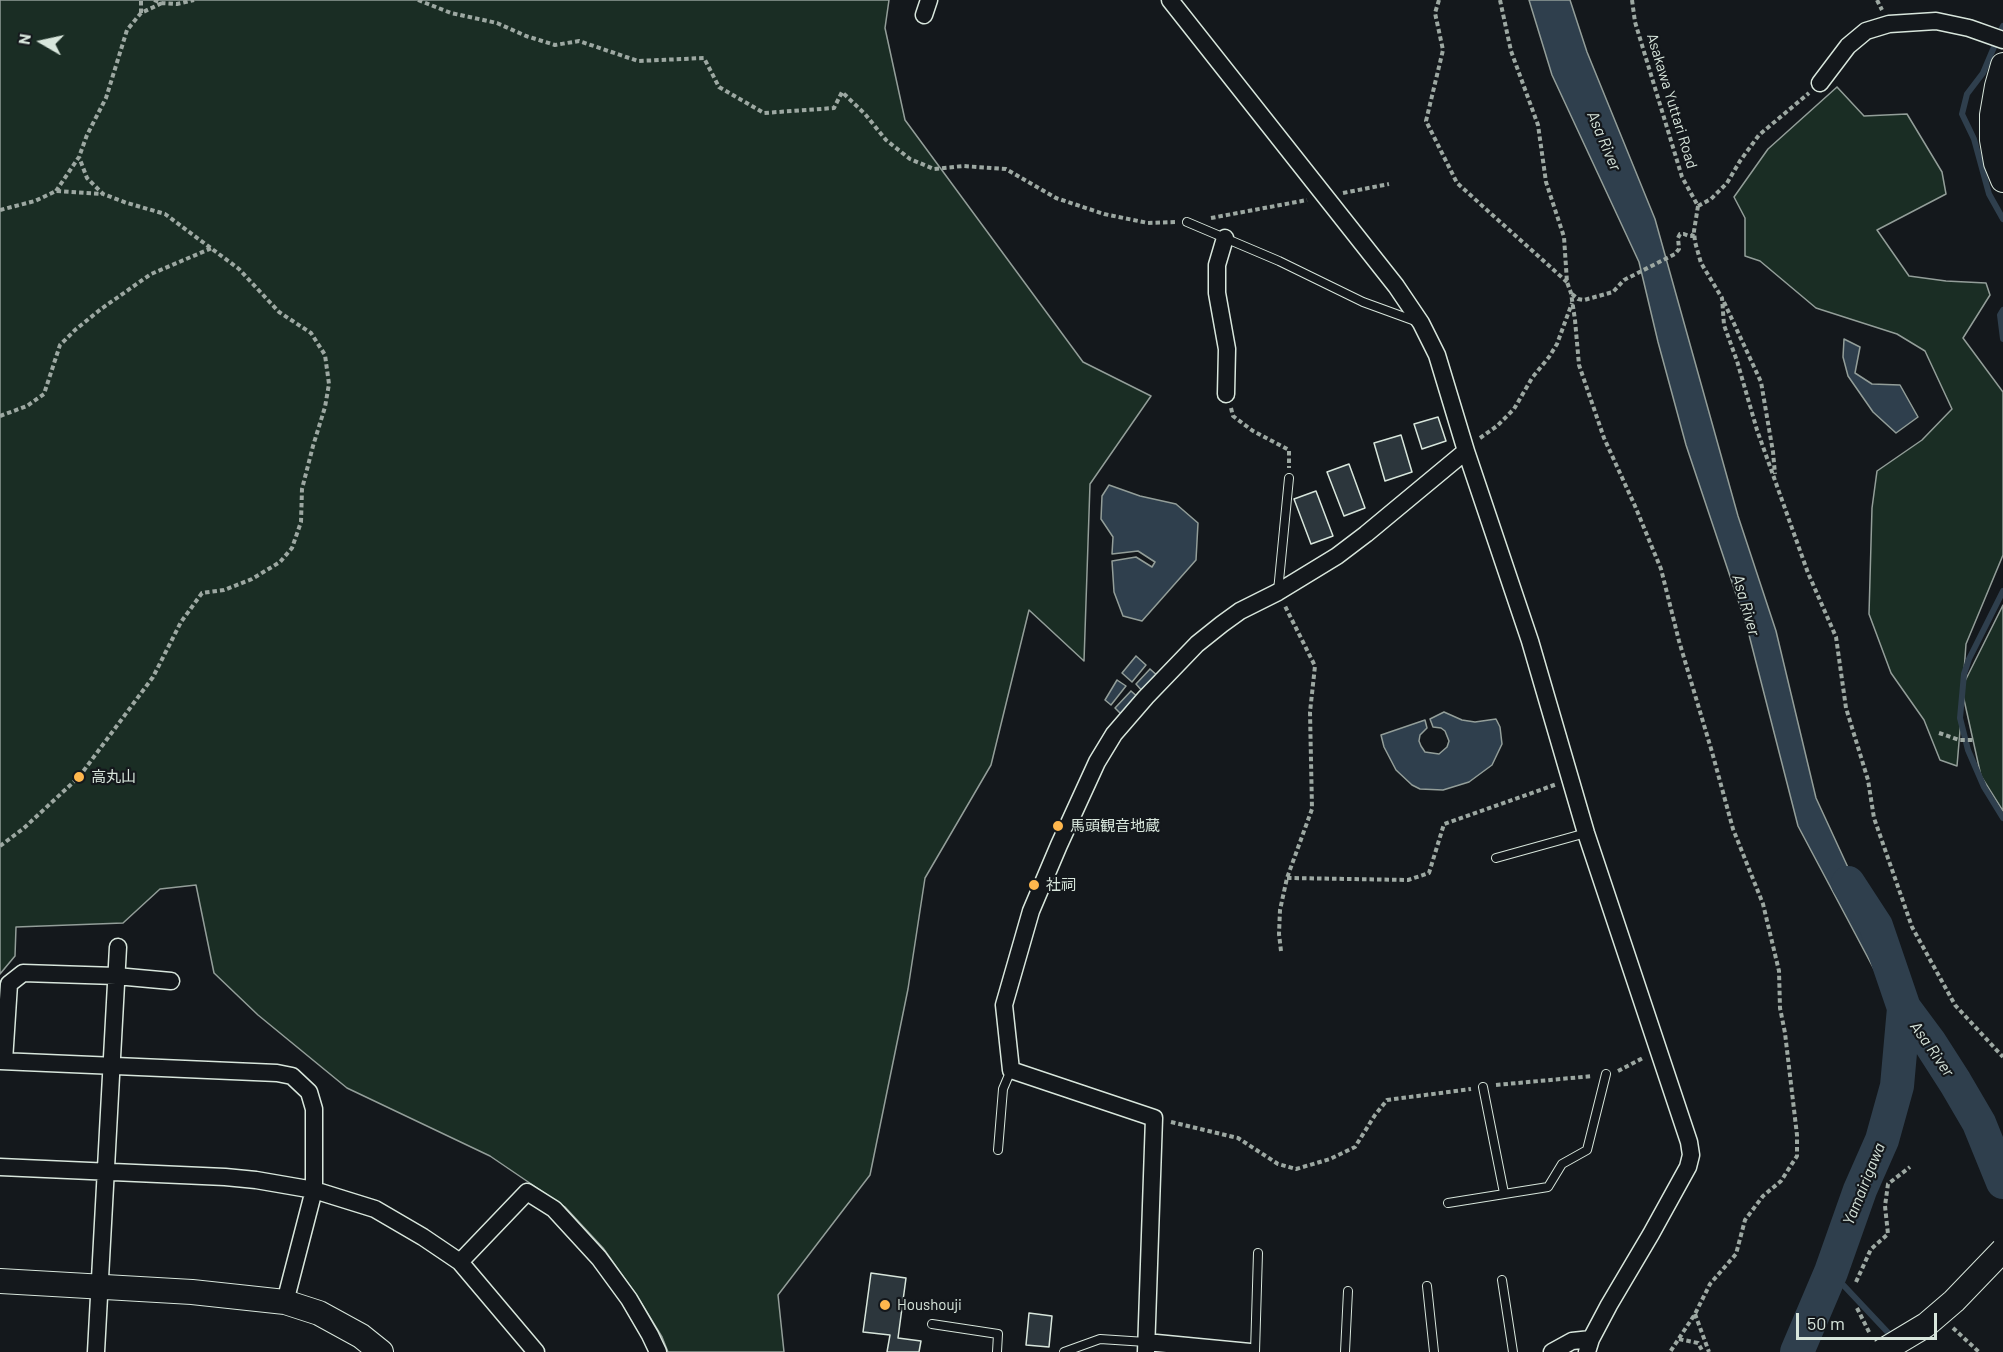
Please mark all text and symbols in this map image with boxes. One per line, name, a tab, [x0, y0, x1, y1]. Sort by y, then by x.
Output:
north arrow	[12, 12, 72, 72]
street label: Asakawa Yuttari Road	[1643, 31, 1701, 171]
text: N	[14, 32, 34, 46]
water label: Asa River	[1583, 108, 1625, 174]
water label: Asa River	[1728, 572, 1764, 638]
place label: 高丸山	[91, 768, 136, 786]
marker: 高丸山	[72, 770, 86, 784]
place label: 馬頭観音地蔵	[1070, 817, 1160, 835]
marker: 馬頭観音地蔵	[1051, 819, 1065, 833]
place label: 社祠	[1046, 876, 1076, 894]
marker: 社祠	[1027, 878, 1041, 892]
water label: Asa River	[1906, 1018, 1958, 1080]
water label: Yamairigawa	[1839, 1140, 1889, 1228]
place label: Houshouji	[897, 1296, 962, 1314]
marker: Houshouji	[878, 1298, 892, 1312]
scale bar	[1799, 1301, 1940, 1339]
text: 50 m	[1807, 1312, 1845, 1334]

